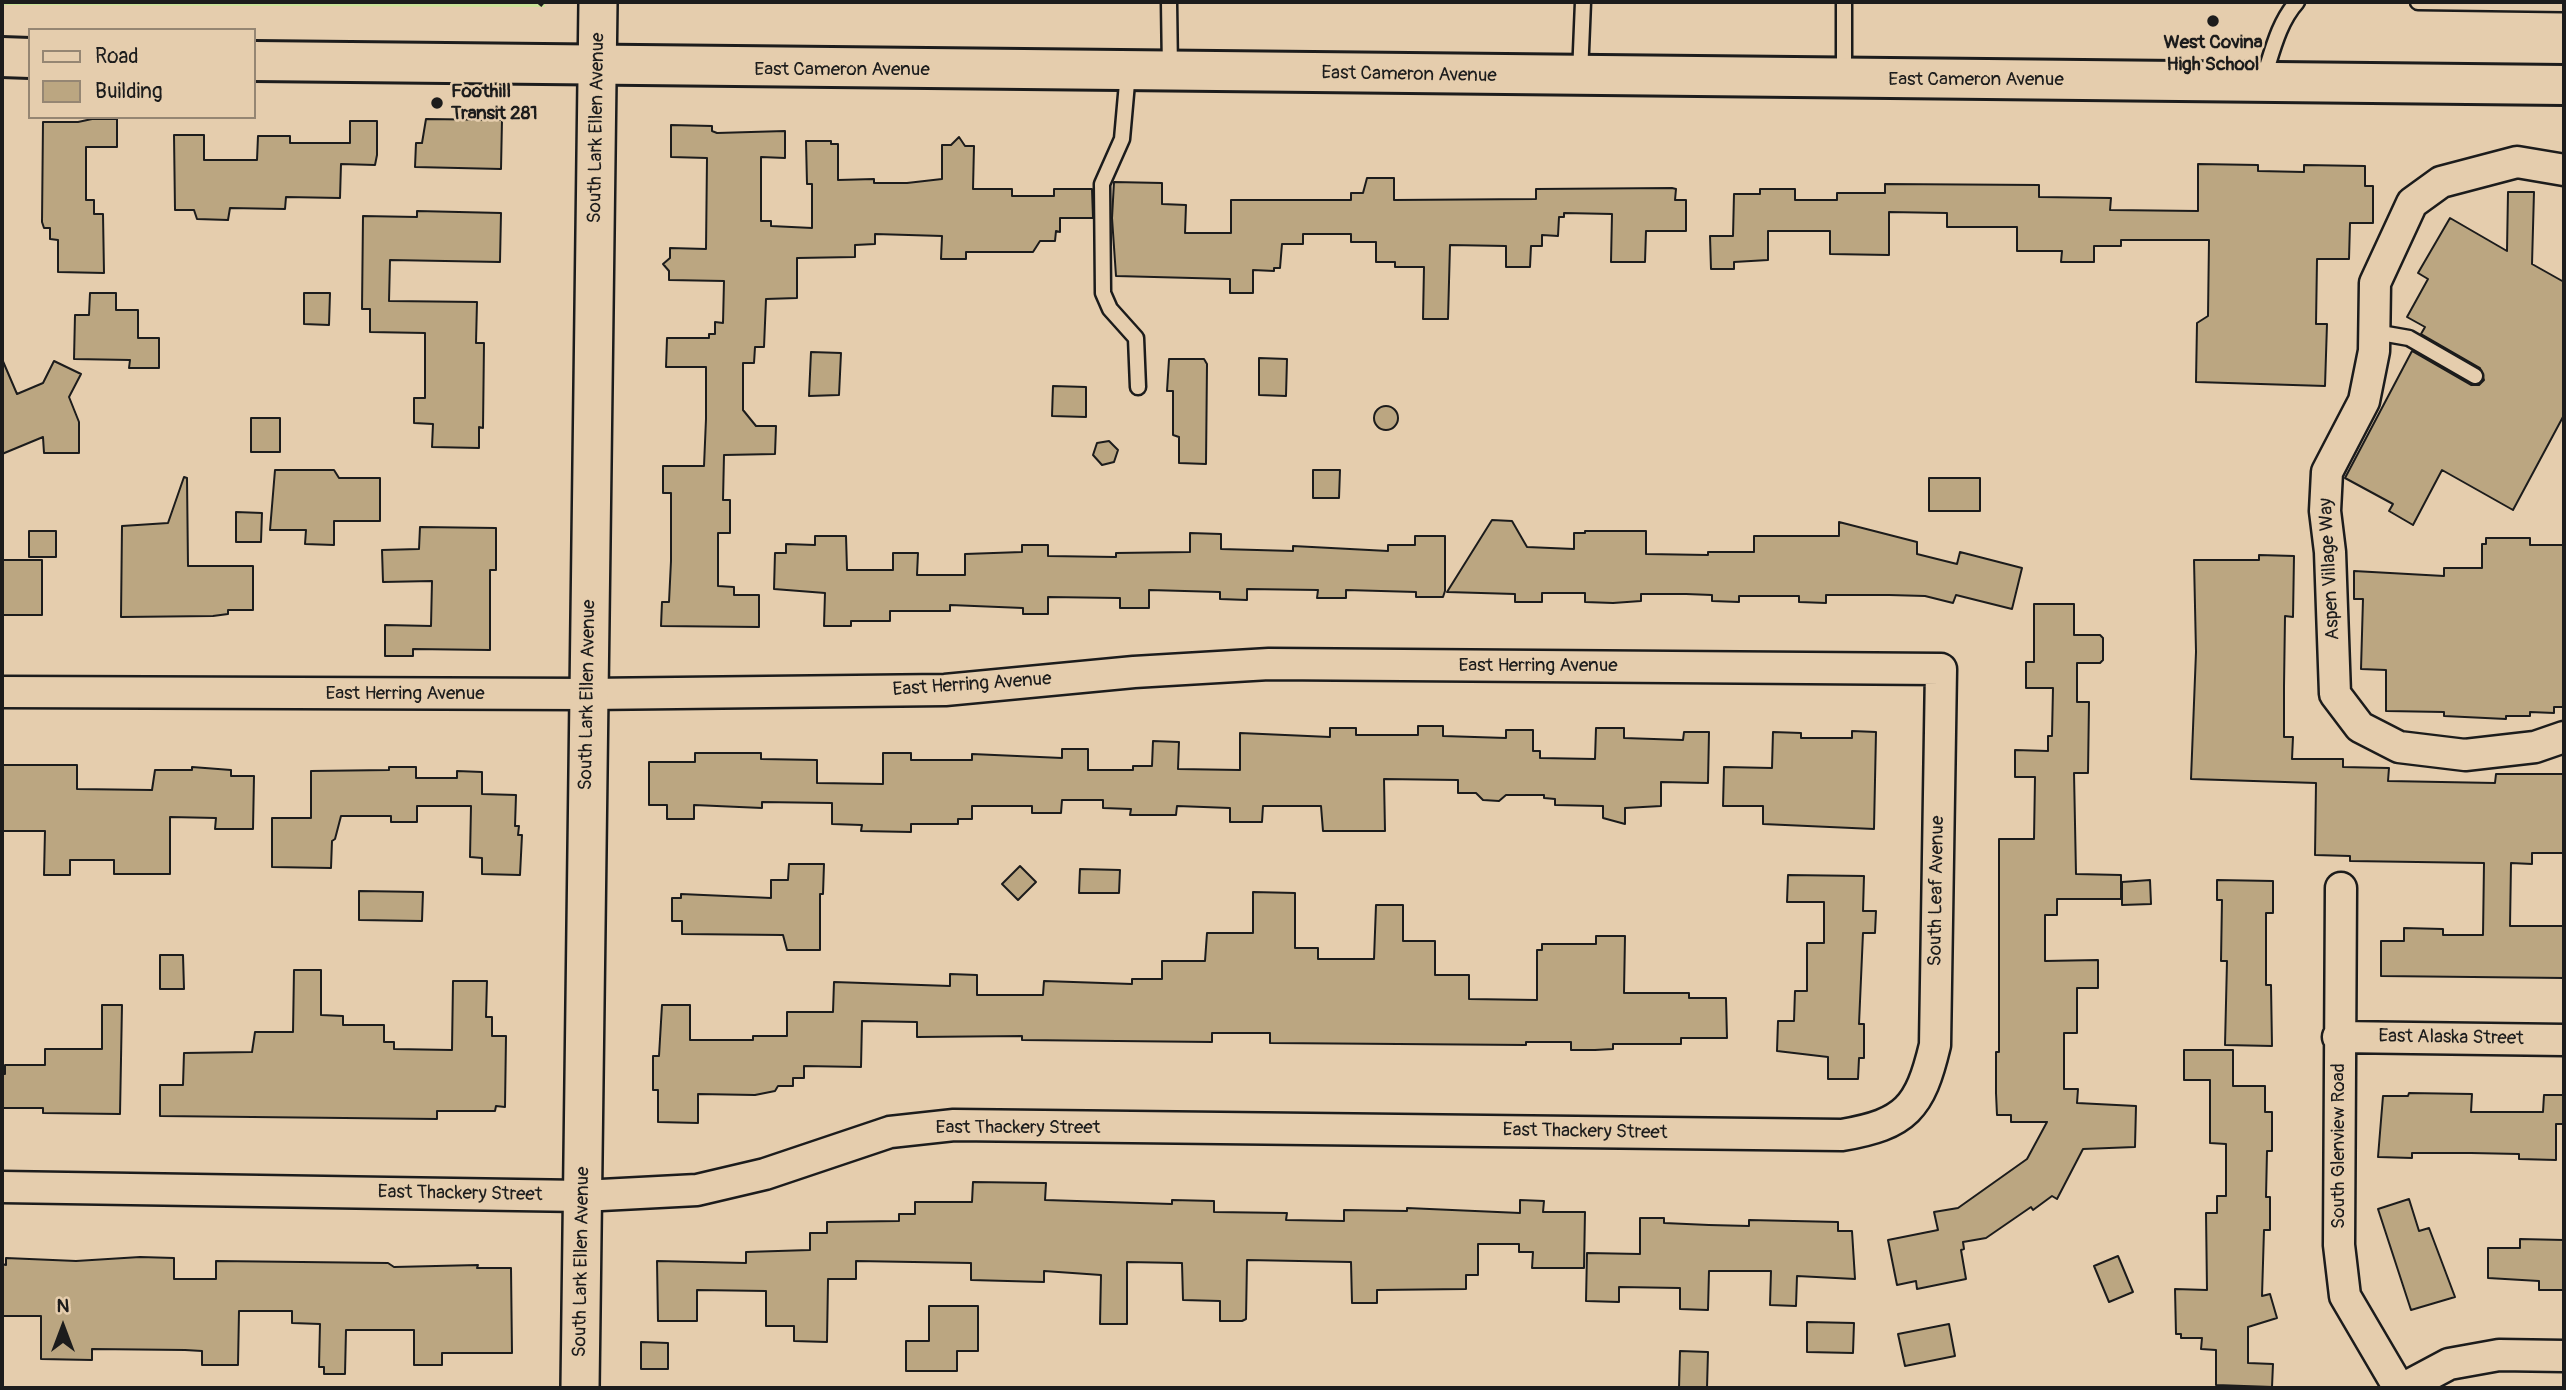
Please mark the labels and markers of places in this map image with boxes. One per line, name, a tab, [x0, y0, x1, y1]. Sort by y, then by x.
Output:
marker: West Covina High School	[2205, 13, 2221, 29]
place label: West Covina High School	[2163, 32, 2263, 76]
place label: Foothill Transit 281	[451, 81, 538, 125]
marker: Foothill Transit 281	[429, 95, 445, 111]

